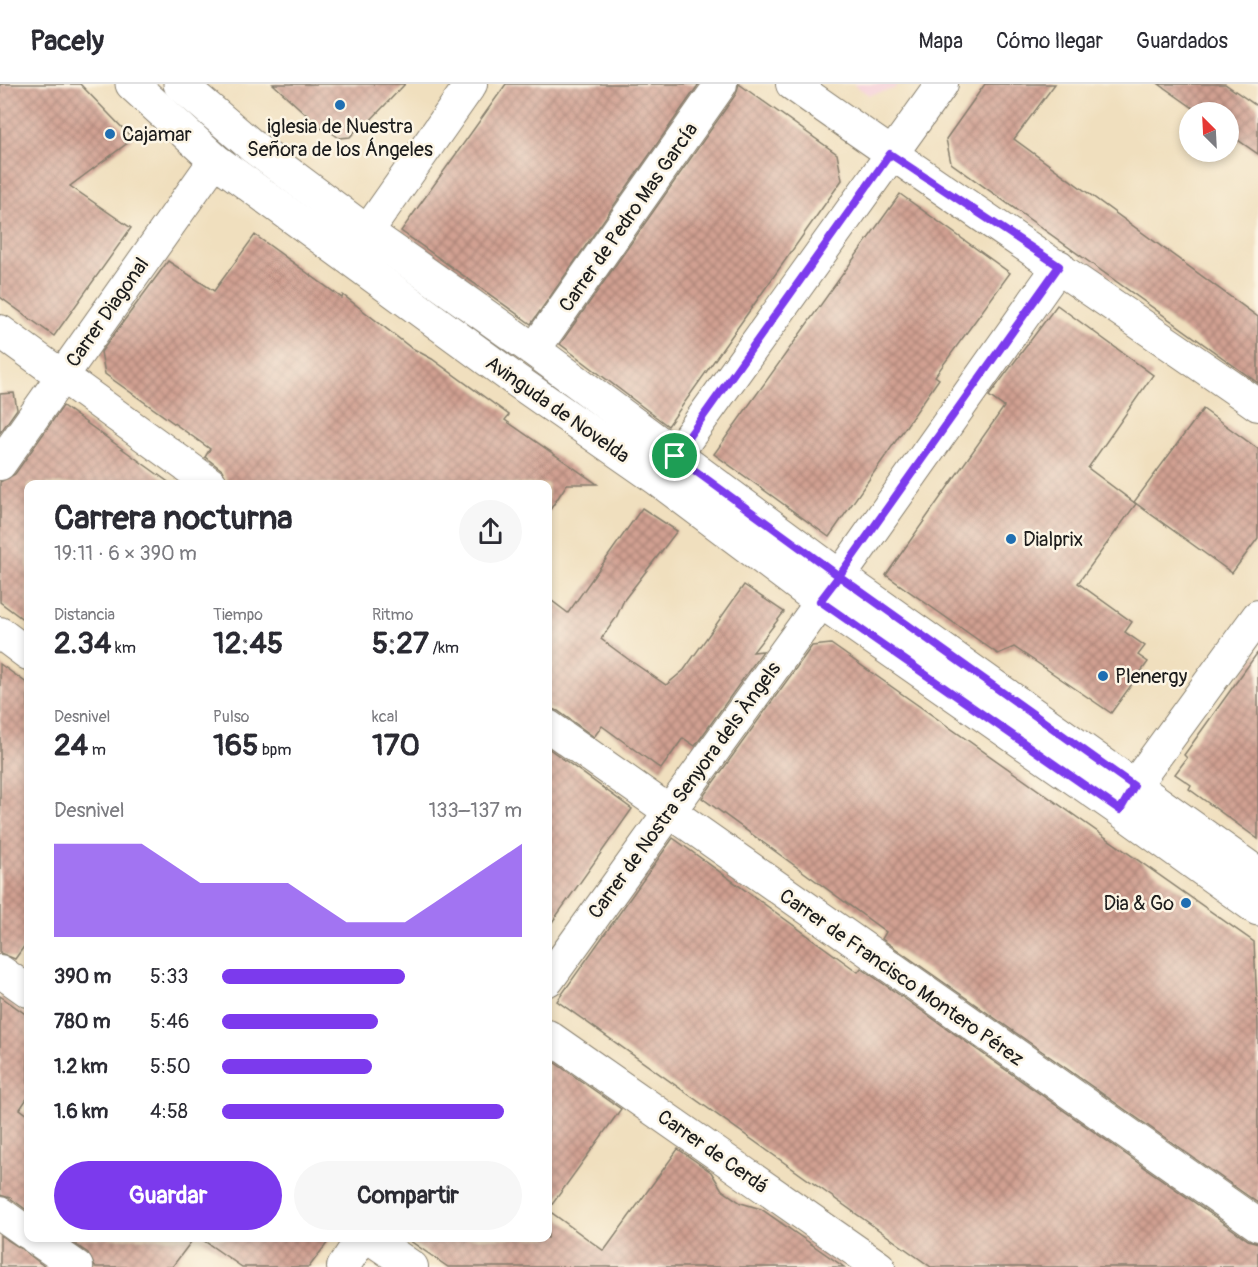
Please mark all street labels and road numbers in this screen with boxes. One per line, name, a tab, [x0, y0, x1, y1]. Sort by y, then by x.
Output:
street label: Carrer de Pedro Mas García	[554, 118, 703, 317]
street label: Carrer Diagonal	[60, 253, 154, 372]
street label: Avinguda de Novelda	[481, 350, 635, 468]
street label: Carrer de Nostra Senyora dels Àngels	[583, 657, 786, 924]
street label: Carrer de Francisco Montero Pérez	[775, 883, 1029, 1072]
street label: Carrer de Cerdá	[653, 1104, 773, 1199]

